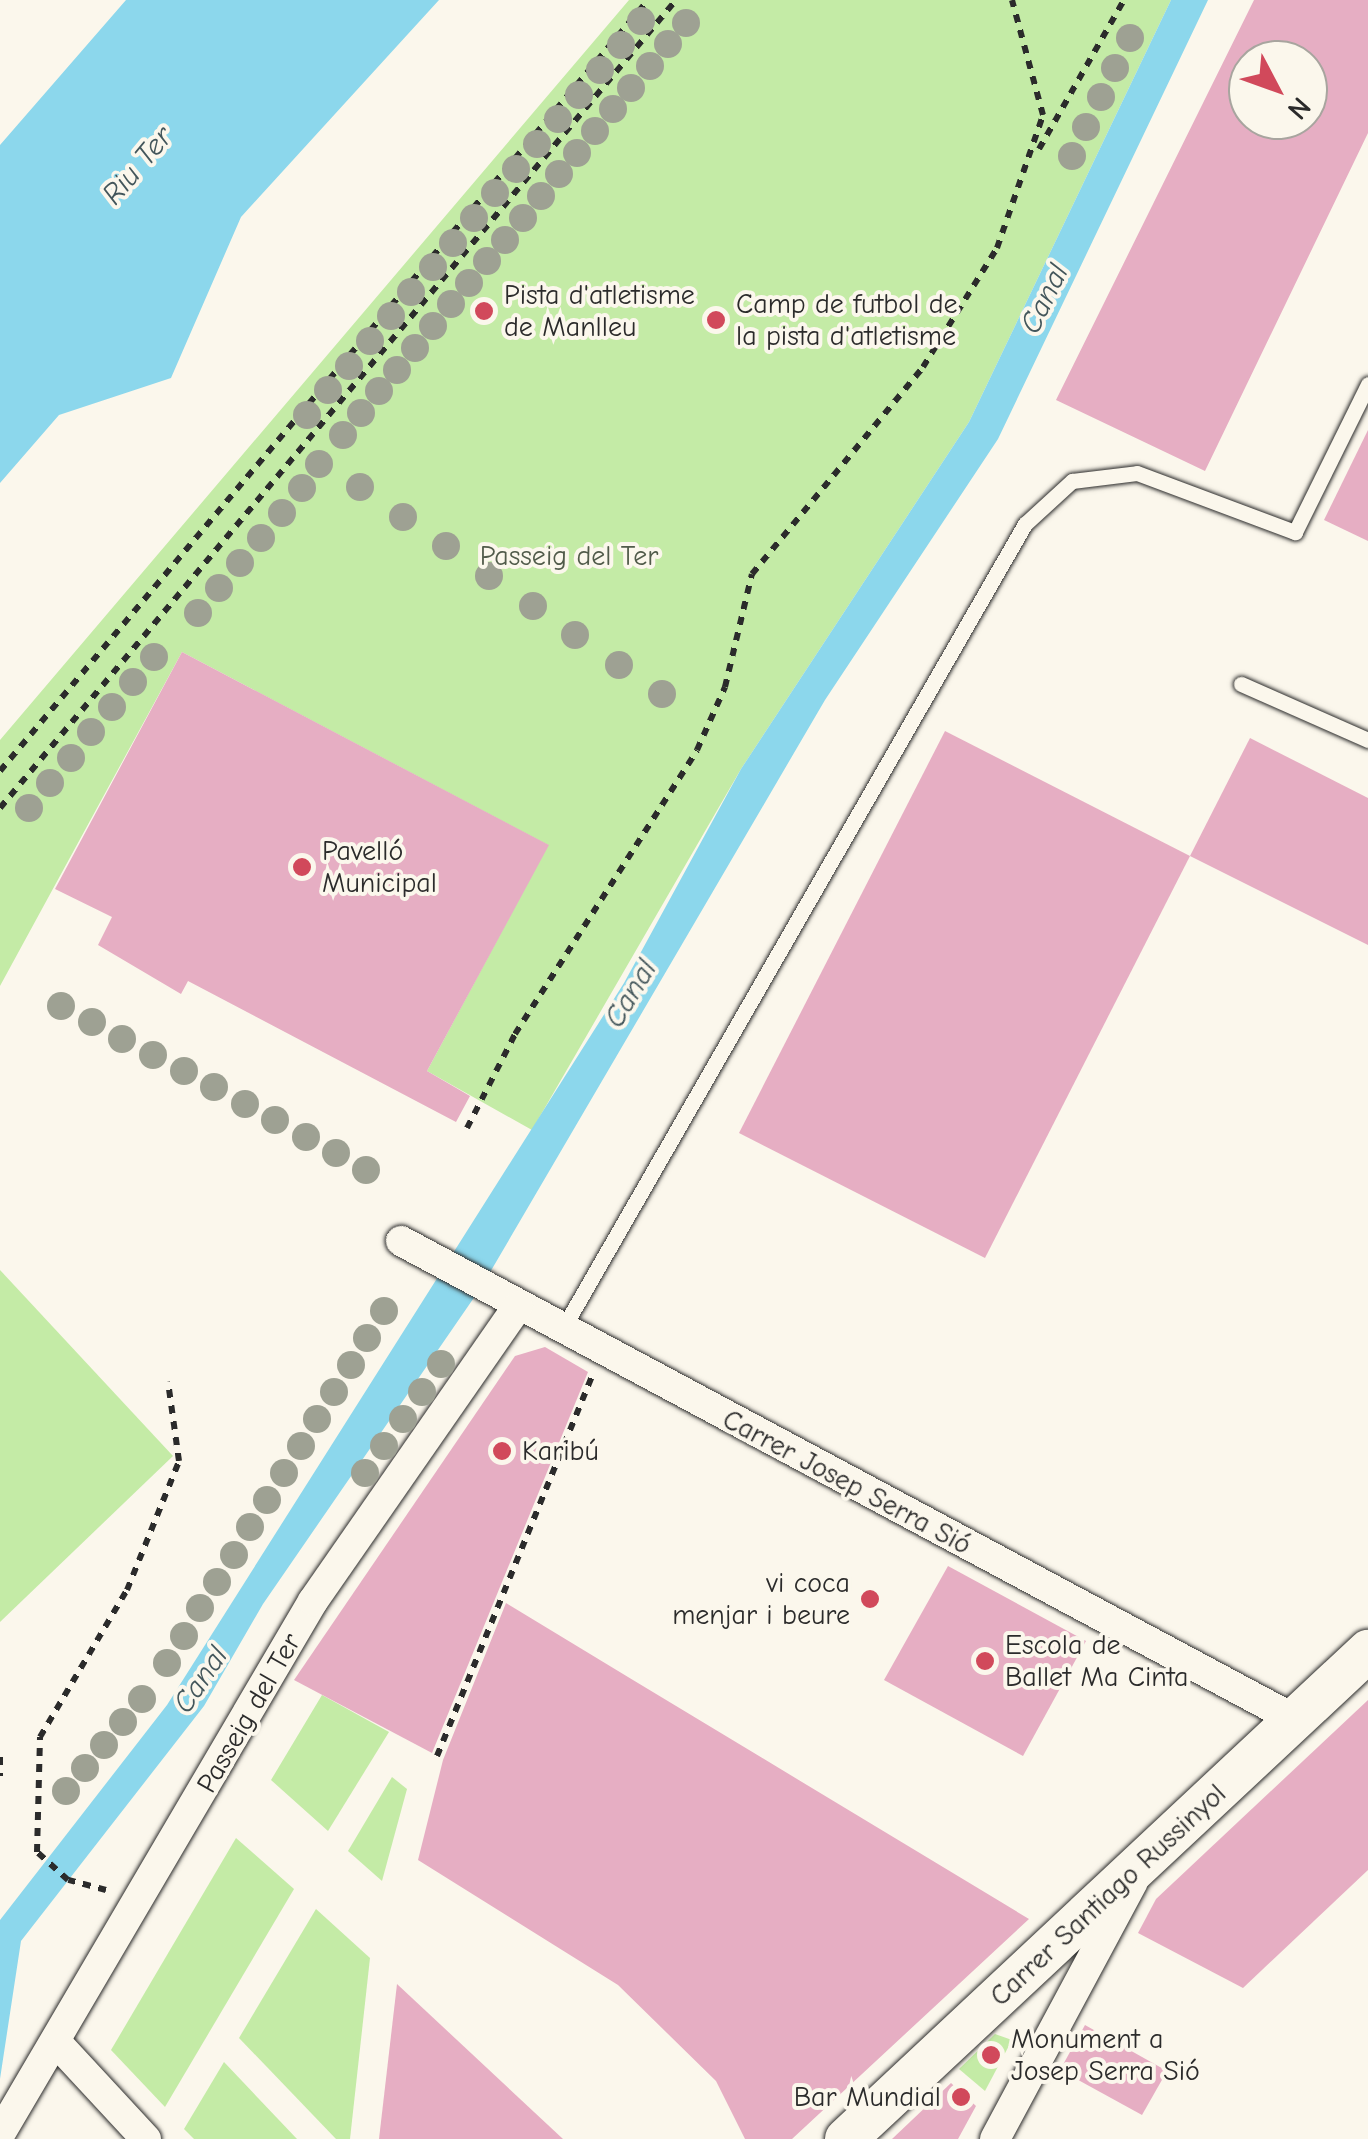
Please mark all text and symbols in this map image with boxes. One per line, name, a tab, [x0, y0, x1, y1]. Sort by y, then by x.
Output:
north arrow	[1228, 40, 1328, 140]
text: N	[1281, 91, 1317, 126]
water label: Riu Ter	[95, 120, 181, 212]
water label: Canal	[1013, 259, 1077, 339]
place label: Pista d'atletisme de Manlleu	[504, 278, 695, 344]
place label: Camp de futbol de la pista d'atletisme	[736, 287, 958, 353]
marker: Pista d'atletisme de Manlleu	[473, 300, 495, 322]
marker: Camp de futbol de la pista d'atletisme	[705, 309, 727, 331]
park label: Passeig del Ter	[480, 539, 658, 573]
place label: Pavelló Municipal	[322, 834, 437, 900]
marker: Pavelló Municipal	[291, 856, 313, 878]
water label: Canal	[597, 954, 665, 1034]
street label: Carrer Josep Serra Sió	[717, 1402, 977, 1562]
place label: Karibú	[522, 1434, 599, 1468]
marker: Karibú	[491, 1440, 513, 1462]
place label: vi coca menjar i beure	[672, 1566, 850, 1632]
marker: vi coca menjar i beure	[859, 1588, 881, 1610]
street label: Passeig del Ter	[190, 1627, 308, 1799]
place label: Escola de Ballet Ma Cinta	[1005, 1628, 1188, 1694]
water label: Canal	[166, 1640, 236, 1720]
marker: Escola de Ballet Ma Cinta	[974, 1650, 996, 1672]
street label: Carrer Santiago Russinyol	[983, 1777, 1233, 2013]
place label: Monument a Josep Serra Sió	[1011, 2022, 1200, 2088]
marker: Monument a Josep Serra Sió	[980, 2044, 1002, 2066]
place label: Bar Mundial	[794, 2080, 941, 2114]
marker: Bar Mundial	[950, 2086, 972, 2108]

